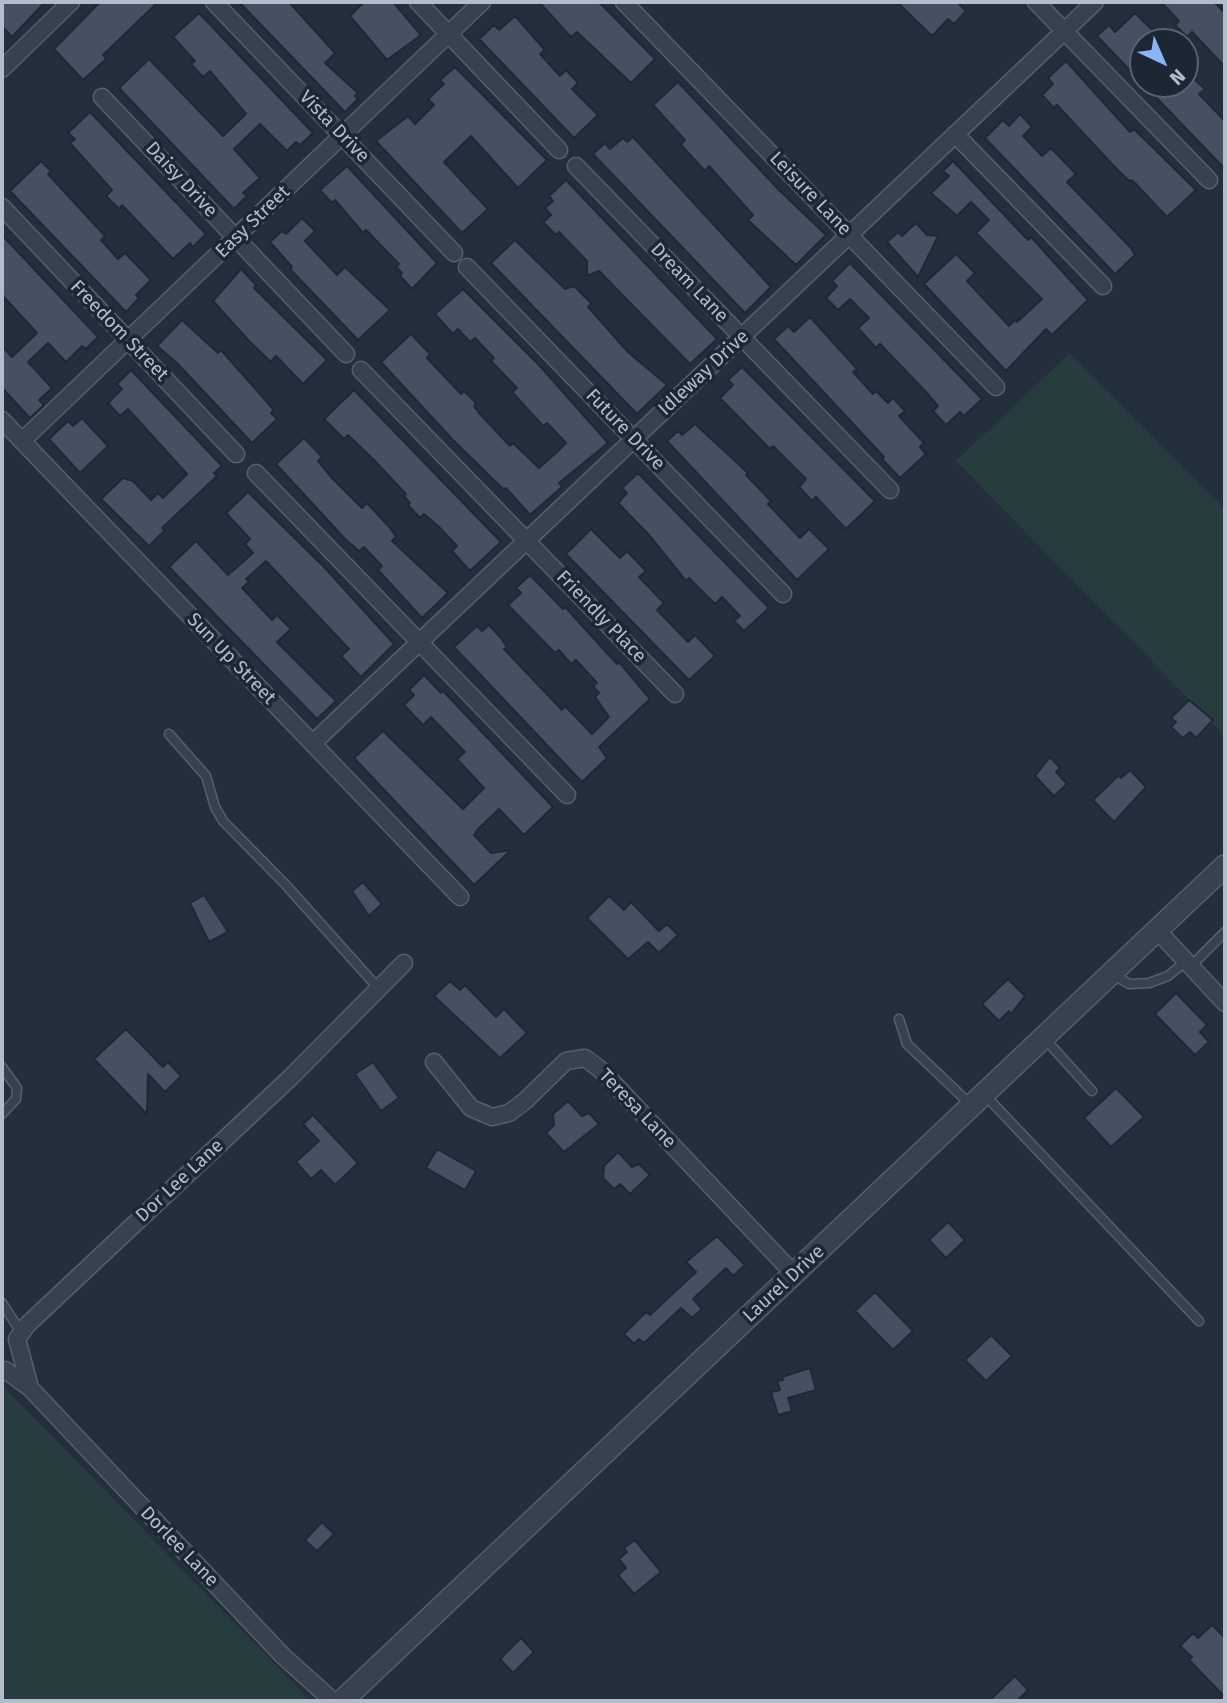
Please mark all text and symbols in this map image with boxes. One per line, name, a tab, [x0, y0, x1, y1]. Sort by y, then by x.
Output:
north arrow	[1129, 28, 1199, 98]
text: N	[1165, 64, 1190, 90]
street label: Vista Drive	[294, 86, 374, 168]
street label: Daisy Drive	[140, 137, 222, 223]
street label: Leisure Lane	[764, 147, 856, 241]
street label: Easy Street	[211, 181, 295, 263]
street label: Dream Lane	[645, 238, 733, 328]
street label: Freedom Street	[65, 276, 173, 386]
street label: Idleway Drive	[654, 325, 754, 421]
street label: Future Drive	[581, 385, 669, 475]
street label: Friendly Place	[551, 566, 651, 668]
street label: Sun Up Street	[182, 609, 280, 709]
street label: Teresa Lane	[594, 1065, 680, 1153]
street label: Dor Lee Lane	[131, 1135, 229, 1227]
street label: Laurel Drive	[739, 1241, 829, 1327]
street label: Dorlee Lane	[135, 1502, 223, 1592]

